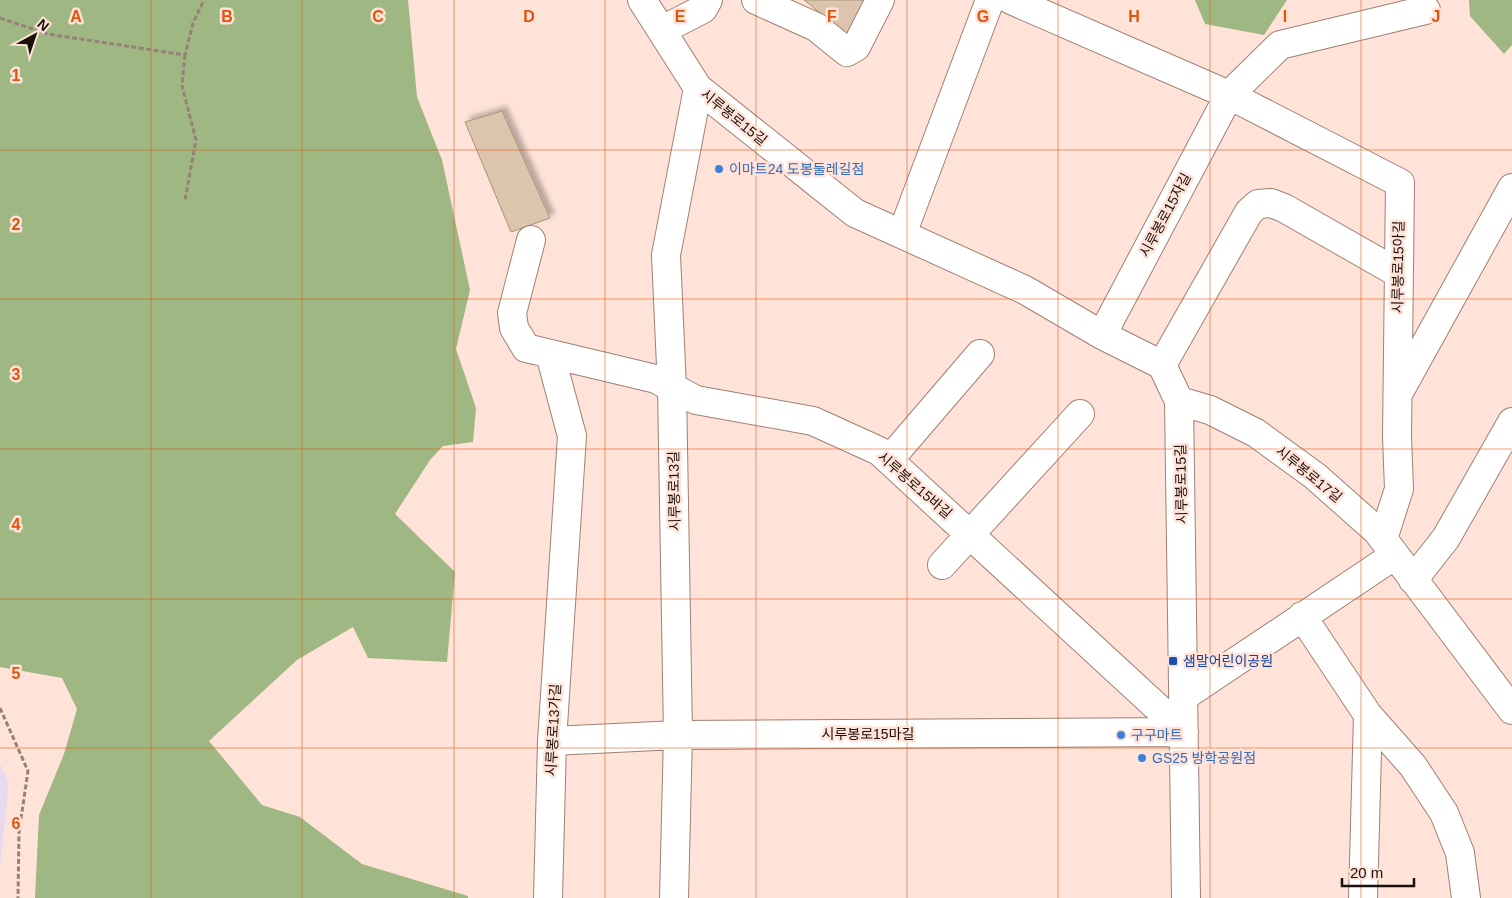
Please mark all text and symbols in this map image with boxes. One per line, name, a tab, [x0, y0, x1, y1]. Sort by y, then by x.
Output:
text: A	[70, 8, 82, 25]
text: B	[221, 8, 233, 25]
text: C	[372, 8, 384, 25]
text: D	[523, 8, 535, 25]
text: E	[675, 8, 686, 25]
text: F	[827, 8, 837, 25]
text: G	[977, 8, 989, 25]
text: H	[1128, 8, 1140, 25]
text: I	[1283, 8, 1287, 25]
text: J	[1432, 8, 1440, 25]
north arrow	[10, 10, 60, 60]
text: N	[34, 16, 52, 34]
text: 1	[12, 67, 21, 84]
street label: 시루봉로15길	[698, 86, 770, 148]
place label: 이마트24 도봉둘레길점	[729, 161, 864, 177]
marker: 이마트24 도봉둘레길점	[713, 163, 725, 175]
street label: 시루봉로15자길	[1136, 170, 1194, 260]
text: 2	[12, 216, 21, 233]
street label: 시루봉로15아길	[1389, 220, 1407, 314]
text: 3	[12, 366, 21, 383]
street label: 시루봉로17길	[1273, 443, 1345, 505]
street label: 시루봉로15길	[1172, 444, 1190, 524]
street label: 시루봉로15바길	[875, 449, 955, 521]
street label: 시루봉로13길	[665, 451, 683, 531]
text: 4	[12, 516, 21, 533]
place label: 샘말어린이공원	[1183, 653, 1273, 669]
marker: 샘말어린이공원	[1167, 655, 1179, 667]
text: 5	[12, 665, 21, 682]
street label: 시루봉로13가길	[543, 683, 563, 777]
street label: 시루봉로15마길	[822, 726, 914, 742]
place label: 구구마트	[1131, 727, 1183, 743]
marker: 구구마트	[1115, 729, 1127, 741]
place label: GS25 방학공원점	[1152, 750, 1256, 766]
marker: GS25 방학공원점	[1136, 752, 1148, 764]
text: 6	[12, 815, 21, 832]
scale bar	[1342, 856, 1414, 888]
text: 20 m	[1350, 864, 1383, 881]

